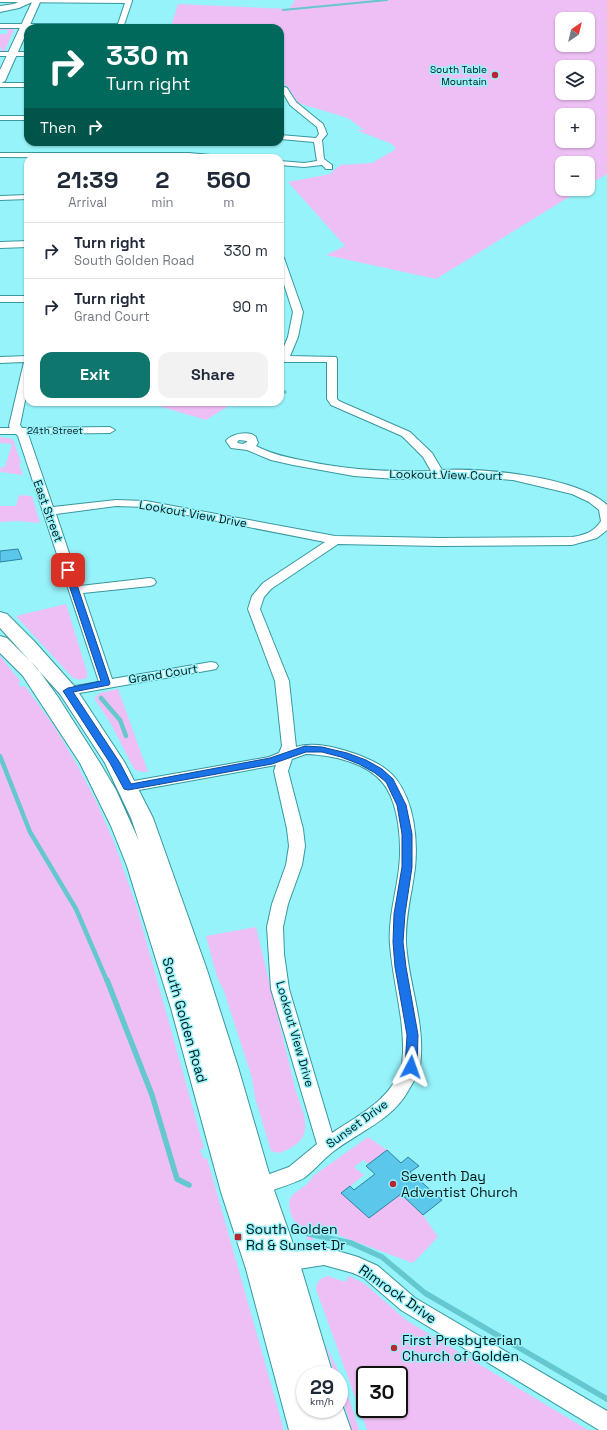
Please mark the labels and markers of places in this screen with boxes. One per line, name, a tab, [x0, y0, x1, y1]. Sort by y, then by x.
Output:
place label: South Table Mountain	[430, 63, 487, 88]
marker: South Table Mountain	[490, 70, 500, 80]
pin	[51, 553, 85, 587]
place label: Seventh Day Adventist Church	[401, 1167, 518, 1201]
marker: Seventh Day Adventist Church	[388, 1179, 398, 1189]
place label: South Golden Rd & Sunset Dr	[246, 1220, 345, 1254]
marker: South Golden Rd & Sunset Dr	[233, 1232, 243, 1242]
place label: First Presbyterian Church of Golden	[402, 1331, 522, 1365]
marker: First Presbyterian Church of Golden	[389, 1343, 399, 1353]

